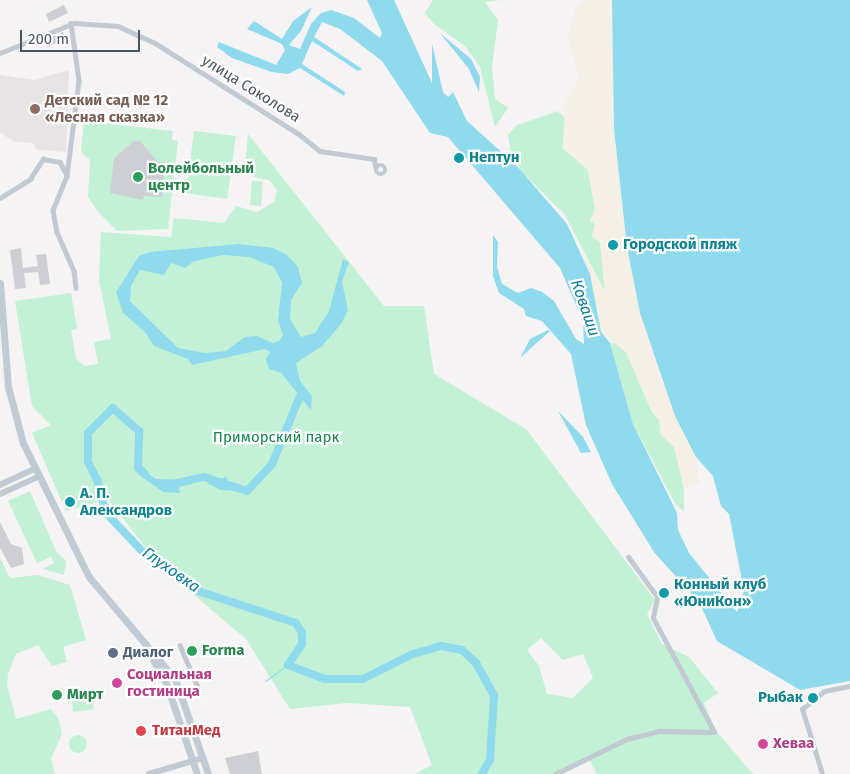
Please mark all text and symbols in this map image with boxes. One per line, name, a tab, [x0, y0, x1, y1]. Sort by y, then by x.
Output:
scale bar	[22, 20, 142, 52]
text: 200 m	[28, 30, 69, 48]
street label: улица Соколова	[198, 51, 304, 127]
place label: Детский сад № 12 «Лесная сказка»	[45, 91, 168, 126]
marker: Детский сад № 12 «Лесная сказка»	[29, 103, 41, 115]
place label: Нептун	[469, 149, 520, 167]
marker: Нептун	[453, 152, 465, 164]
place label: Волейбольный центр	[148, 159, 254, 194]
marker: Волейбольный центр	[132, 171, 144, 183]
place label: Городской пляж	[623, 236, 737, 254]
marker: Городской пляж	[607, 239, 619, 251]
water label: Коваши	[566, 277, 604, 339]
park label: Приморский парк	[213, 429, 339, 447]
place label: А. П. Александров	[80, 484, 172, 519]
marker: А. П. Александров	[64, 496, 76, 508]
water label: Глуховка	[138, 543, 204, 597]
place label: Конный клуб «ЮниКон»	[674, 575, 766, 610]
marker: Конный клуб «ЮниКон»	[658, 587, 670, 599]
place label: Forma	[202, 642, 244, 660]
place label: Диалог	[123, 644, 173, 662]
marker: Forma	[186, 645, 198, 657]
marker: Диалог	[107, 647, 119, 659]
place label: Социальная гостиница	[127, 665, 212, 700]
marker: Социальная гостиница	[111, 677, 123, 689]
place label: Мирт	[67, 686, 103, 704]
marker: Мирт	[51, 689, 63, 701]
place label: Рыбак	[758, 689, 803, 707]
marker: Рыбак	[807, 692, 819, 704]
place label: ТитанМед	[152, 722, 220, 740]
marker: ТитанМед	[134, 724, 148, 738]
place label: Хеваа	[773, 735, 814, 753]
marker: Хеваа	[757, 738, 769, 750]

